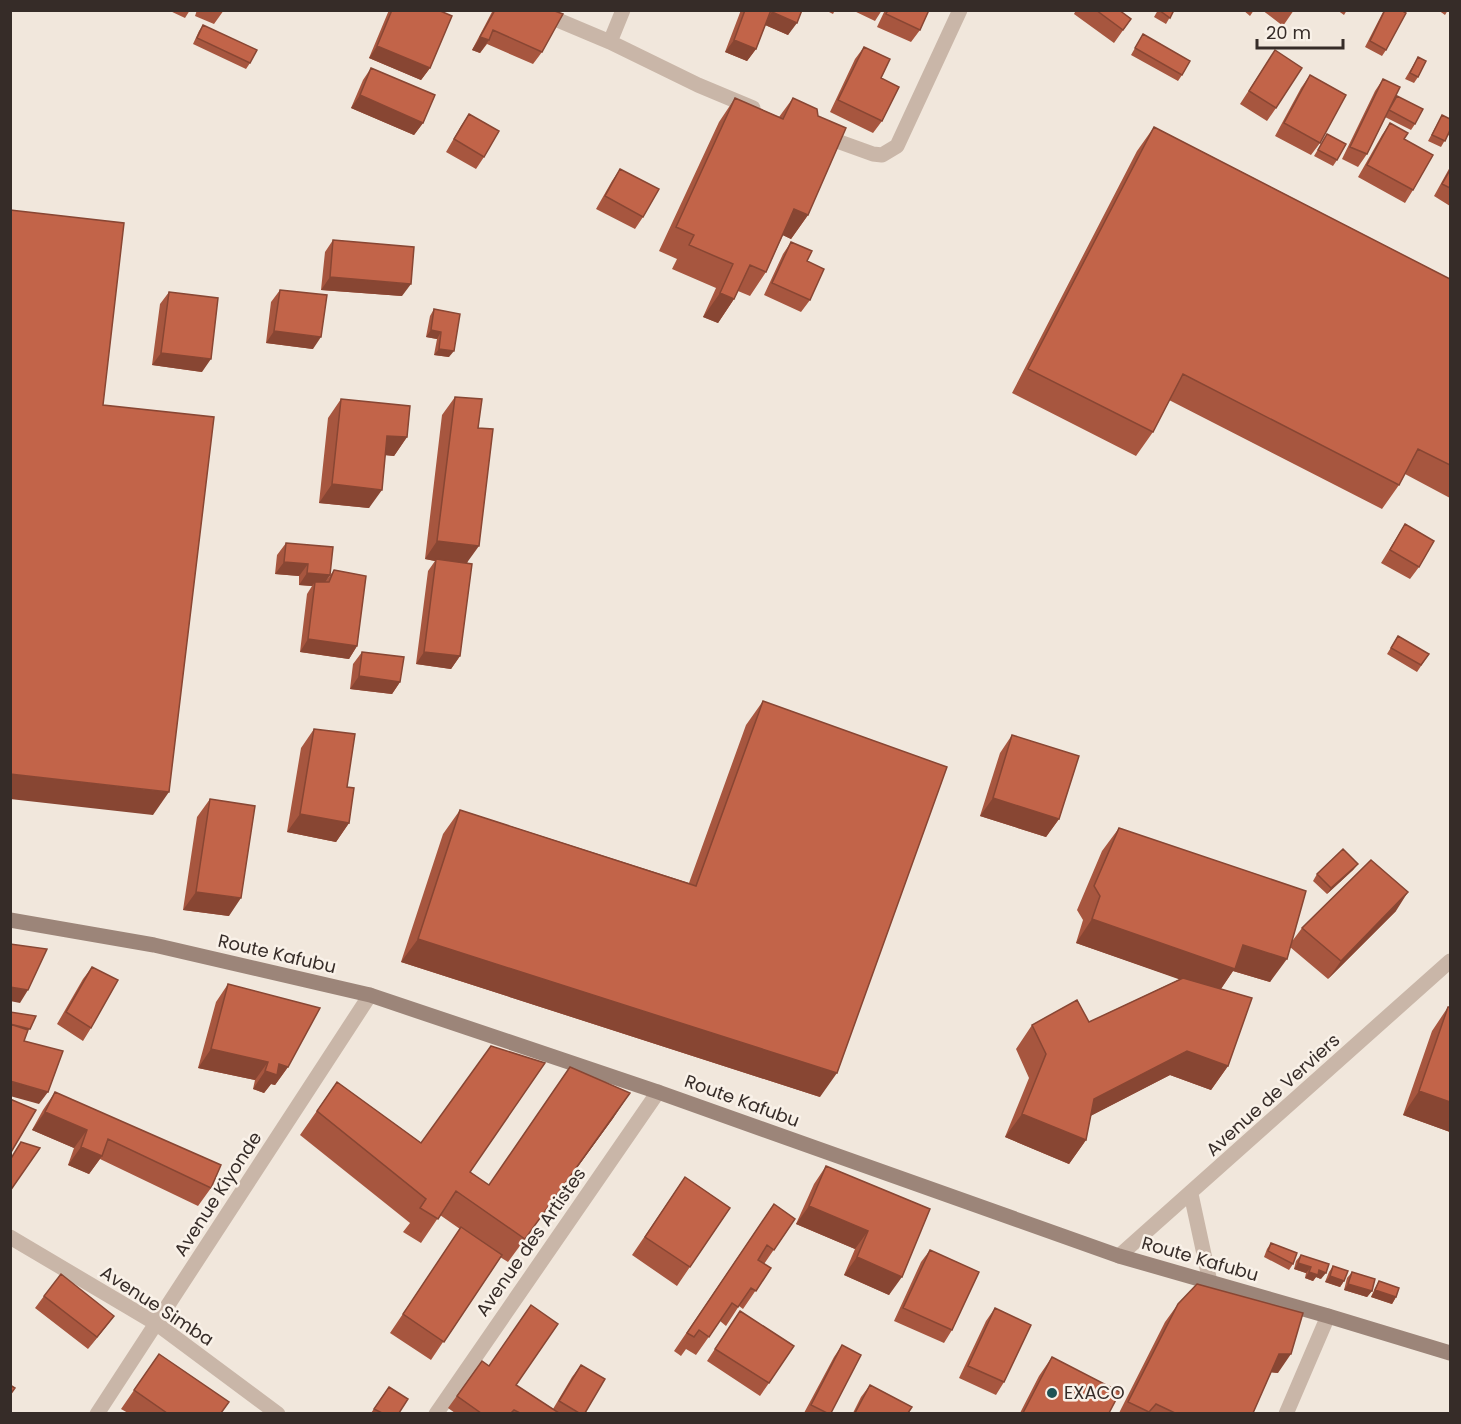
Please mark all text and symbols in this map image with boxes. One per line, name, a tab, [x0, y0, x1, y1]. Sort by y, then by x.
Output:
scale bar	[1257, 12, 1342, 50]
text: 20 m	[1266, 20, 1311, 45]
street label: Route Kafubu	[216, 928, 339, 979]
street label: Avenue de Verviers	[1200, 1028, 1345, 1162]
street label: Route Kafubu	[681, 1068, 803, 1133]
street label: Avenue Kiyonde	[168, 1126, 267, 1261]
street label: Avenue des Artistes	[470, 1162, 591, 1321]
street label: Route Kafubu	[1139, 1230, 1262, 1287]
street label: Avenue Simba	[96, 1260, 219, 1352]
place label: EXACO	[1064, 1380, 1125, 1405]
marker: EXACO	[1045, 1386, 1059, 1400]

